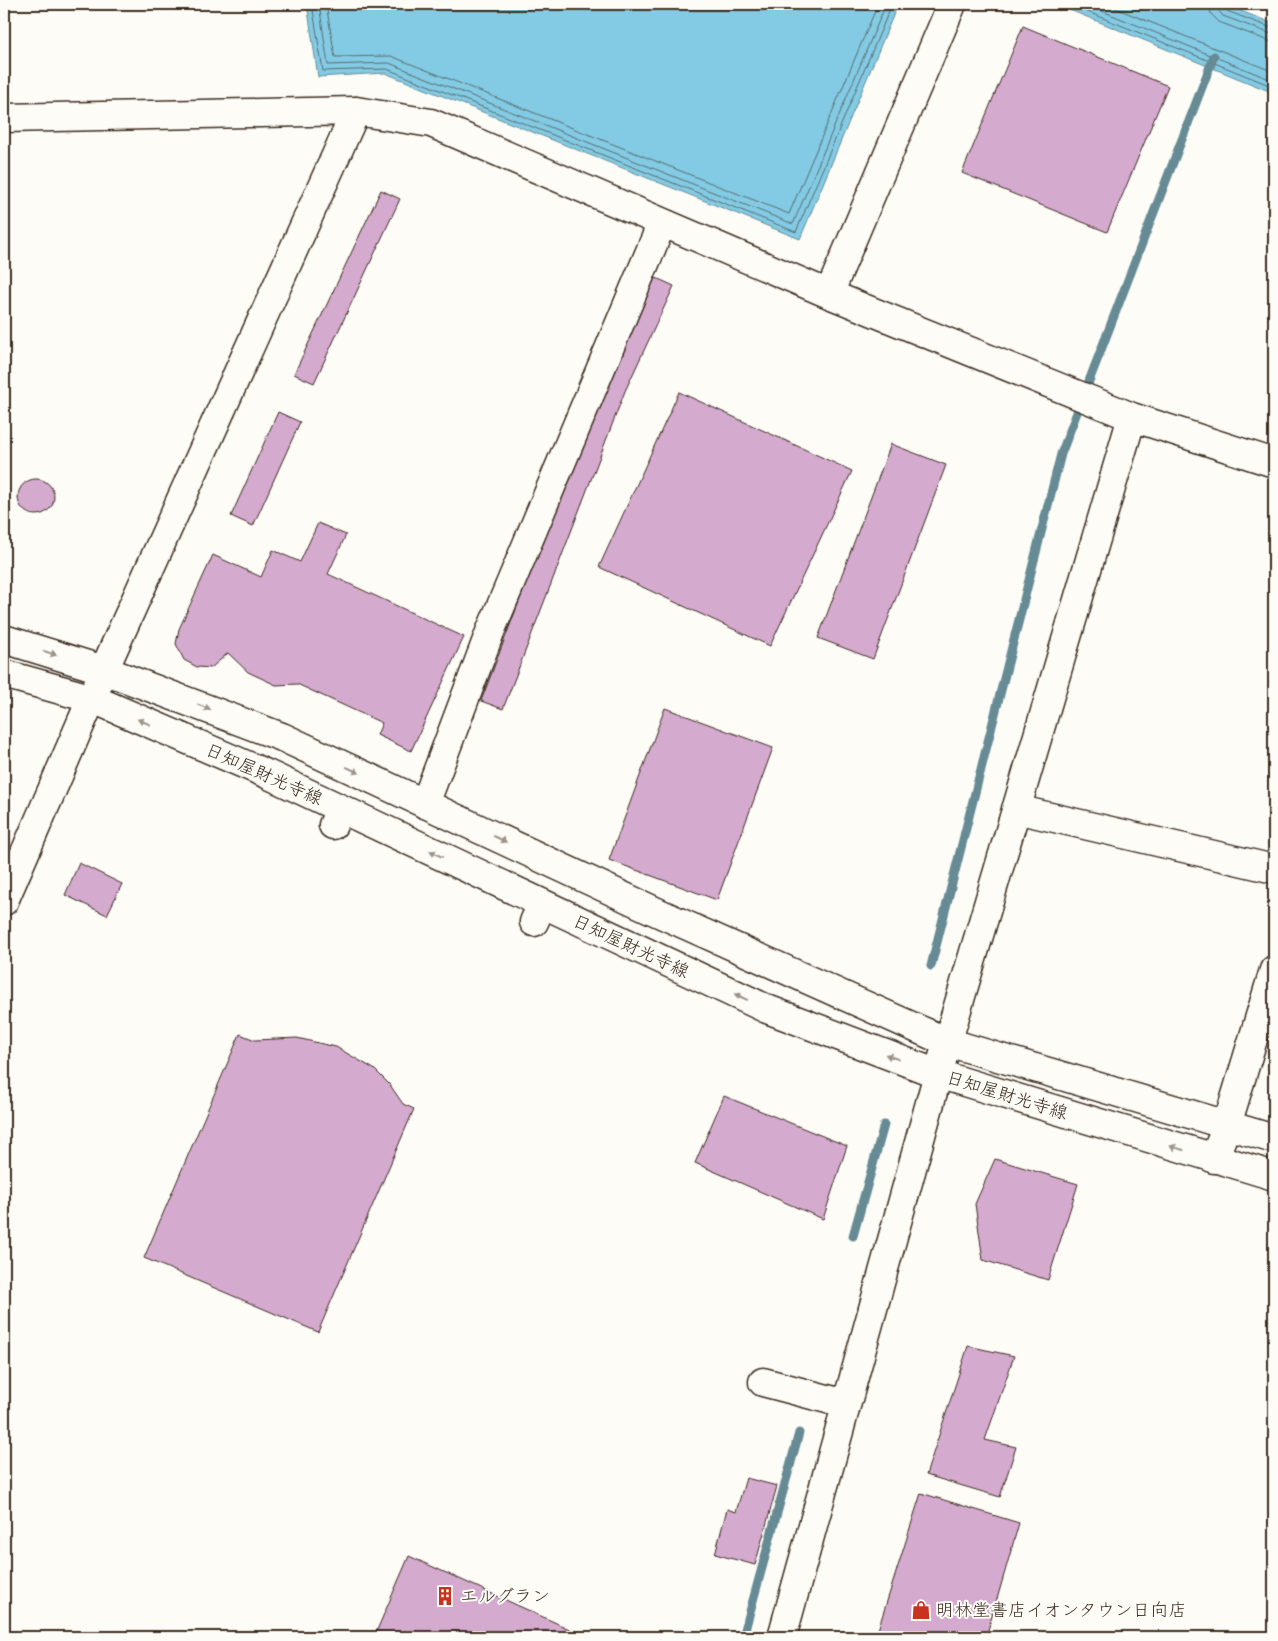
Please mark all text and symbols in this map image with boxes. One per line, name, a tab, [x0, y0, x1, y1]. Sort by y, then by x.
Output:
one-way arrow	[43, 650, 58, 658]
one-way arrow	[196, 704, 211, 711]
one-way arrow	[137, 717, 151, 725]
street label: 日知屋財光寺線	[202, 738, 326, 810]
one-way arrow	[346, 766, 360, 774]
one-way arrow	[493, 835, 508, 843]
one-way arrow	[428, 850, 443, 858]
street label: 日知屋財光寺線	[569, 909, 693, 983]
one-way arrow	[734, 993, 748, 1001]
one-way arrow	[884, 1053, 899, 1061]
street label: 日知屋財光寺線	[944, 1066, 1070, 1124]
one-way arrow	[1170, 1143, 1185, 1151]
building icon: エルグラン	[434, 1585, 456, 1607]
place label: エルグラン	[460, 1585, 550, 1607]
shop icon: 明林堂書店イオンタウン日向店	[910, 1599, 932, 1621]
place label: 明林堂書店イオンタウン日向店	[936, 1599, 1187, 1621]

